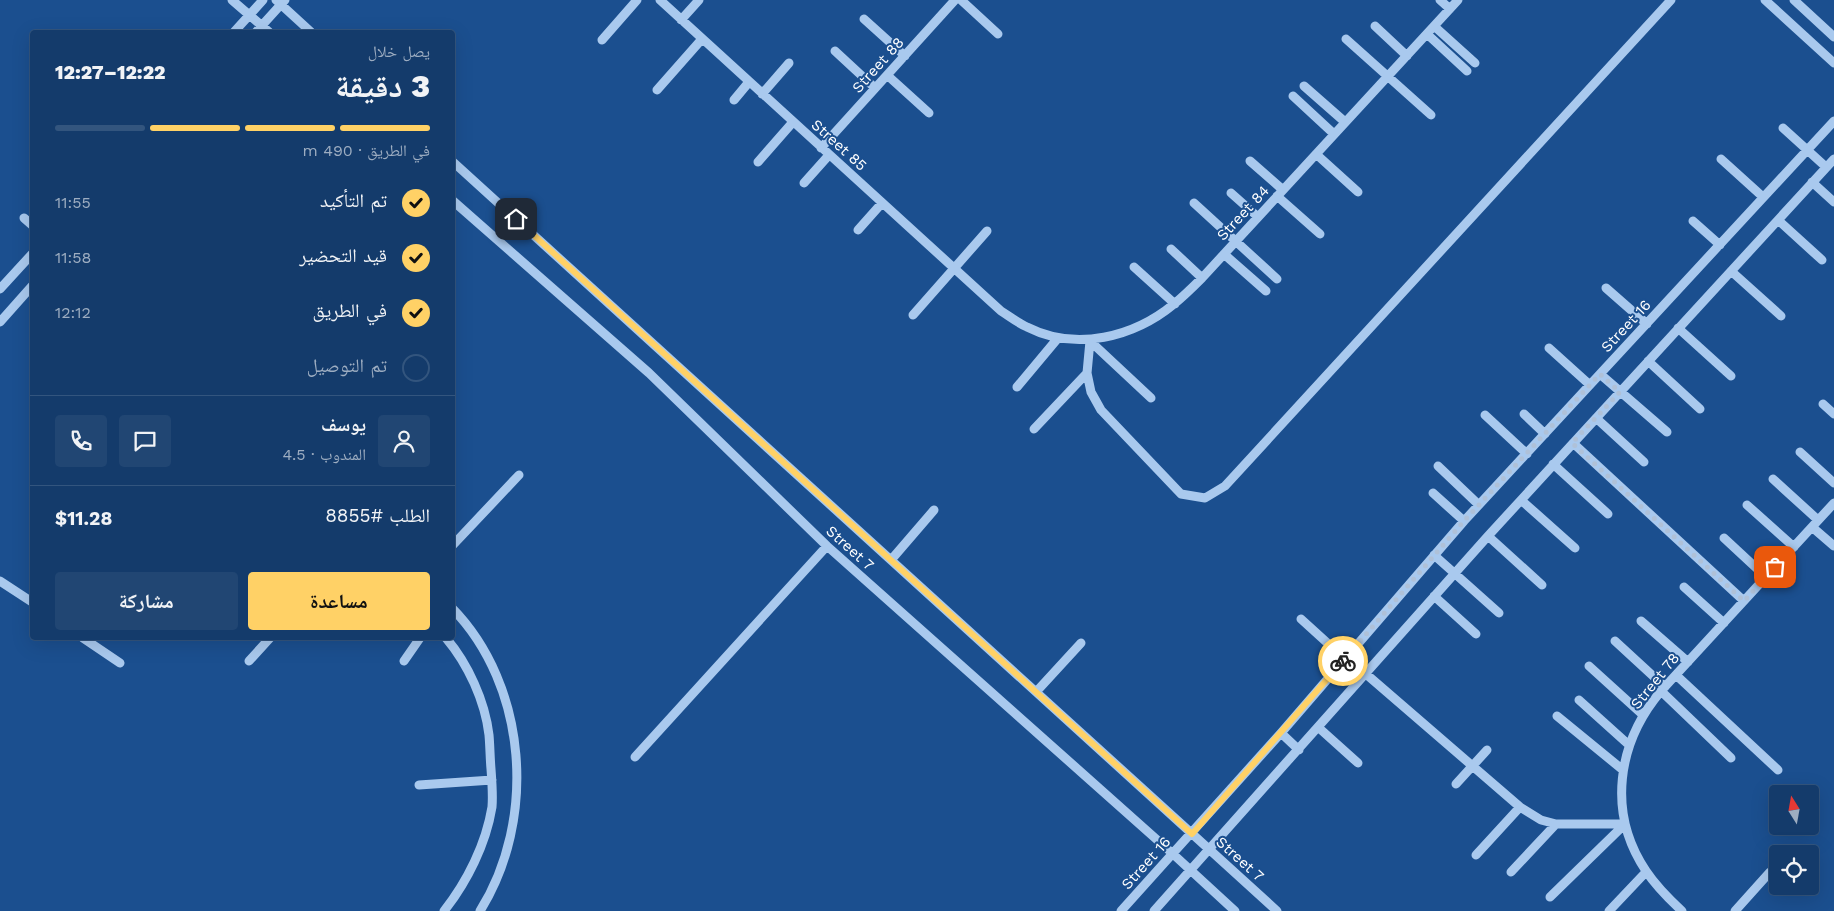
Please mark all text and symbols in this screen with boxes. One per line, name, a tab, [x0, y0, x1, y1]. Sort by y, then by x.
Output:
street label: Street 88	[848, 33, 908, 97]
text: يصل خلال	[368, 42, 430, 61]
text: 12:22–12:27	[55, 61, 165, 84]
text: 3 دقيقة	[335, 67, 430, 105]
street label: Street 85	[808, 115, 870, 175]
text: في الطريق · 490 m	[302, 141, 430, 160]
street label: Street 84	[1213, 182, 1273, 244]
text: تم التأكيد	[320, 189, 387, 212]
icon: check	[402, 189, 430, 217]
text: 11:55	[55, 193, 91, 212]
pin	[495, 198, 537, 240]
icon: home	[502, 205, 530, 233]
text: قيد التحضير	[299, 244, 387, 267]
icon: check	[402, 244, 430, 272]
text: 11:58	[55, 248, 91, 267]
street label: Street 16	[1597, 296, 1655, 356]
text: في الطريق	[313, 299, 387, 322]
icon: check	[402, 299, 430, 327]
text: 12:12	[55, 303, 91, 322]
text: تم التوصيل	[307, 354, 387, 377]
text: يوسف	[321, 413, 366, 436]
button: phone	[55, 415, 107, 467]
button: chat	[119, 415, 171, 467]
button: person	[378, 415, 430, 467]
text: المندوب · 4.5	[282, 445, 366, 464]
text: الطلب #8855	[325, 504, 430, 527]
text: $11.28	[55, 507, 112, 530]
street label: Street 7	[822, 522, 878, 574]
pin	[1754, 546, 1796, 588]
icon: bag	[1761, 553, 1789, 581]
button: مشاركة	[55, 572, 238, 630]
button: مساعدة	[248, 572, 430, 630]
courier	[1318, 636, 1368, 686]
icon: bike	[1329, 647, 1357, 675]
street label: Street 78	[1627, 649, 1683, 713]
north arrow	[1769, 785, 1819, 835]
map controls	[1769, 785, 1819, 895]
street label: Street 16	[1118, 833, 1174, 893]
street label: Street 7	[1212, 833, 1268, 885]
button: locate	[1769, 845, 1819, 895]

